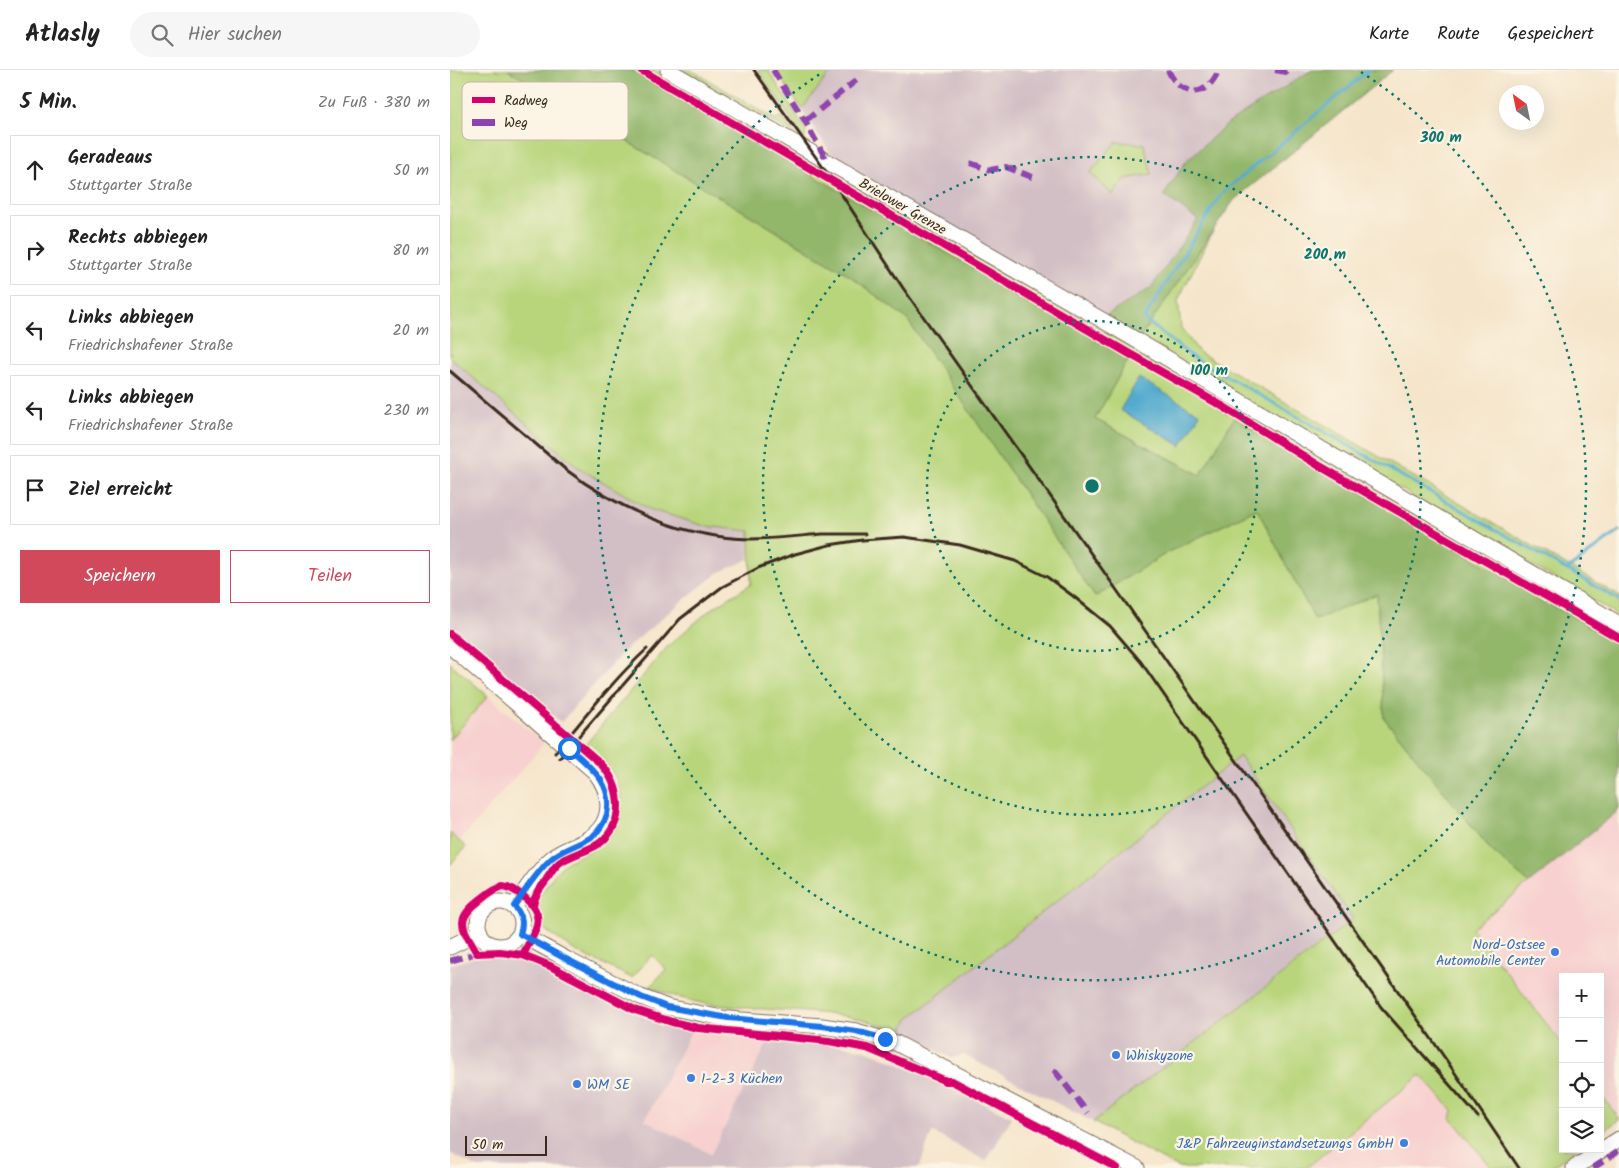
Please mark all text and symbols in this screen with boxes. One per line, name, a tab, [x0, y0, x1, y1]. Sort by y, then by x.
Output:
search box	[130, 12, 480, 57]
text: Atlasly	[25, 15, 100, 54]
text: Hier suchen	[188, 20, 282, 50]
text: Karte	[1369, 20, 1409, 49]
text: Route	[1437, 20, 1480, 49]
text: Gespeichert	[1508, 20, 1594, 49]
icon: search	[148, 21, 176, 49]
legend	[462, 82, 628, 140]
north arrow	[1499, 85, 1544, 130]
text: 5 Min.	[20, 86, 77, 119]
text: Zu Fuß · 380 m	[318, 90, 430, 115]
text: Radweg	[504, 90, 548, 112]
text: Weg	[504, 112, 528, 134]
text: 300 m	[1419, 126, 1462, 150]
text: Geradeaus	[68, 143, 153, 173]
icon: ahead	[21, 156, 49, 184]
text: 50 m	[393, 158, 429, 183]
text: Stuttgarter Straße	[68, 173, 192, 198]
street label: Brielower Grenze	[854, 173, 951, 241]
text: Rechts abbiegen	[68, 223, 208, 253]
icon: right	[21, 236, 49, 264]
text: 80 m	[392, 238, 429, 263]
text: 200 m	[1304, 243, 1346, 267]
text: Stuttgarter Straße	[68, 253, 192, 278]
text: Links abbiegen	[68, 303, 194, 333]
icon: left	[21, 316, 49, 344]
text: 20 m	[393, 318, 429, 343]
text: Friedrichshafener Straße	[68, 333, 233, 358]
text: 100 m	[1190, 359, 1228, 383]
text: Links abbiegen	[68, 383, 194, 413]
icon: left	[21, 396, 49, 424]
text: 230 m	[383, 398, 429, 423]
text: Friedrichshafener Straße	[68, 413, 233, 438]
text: Ziel erreicht	[68, 475, 173, 505]
icon: arrive	[21, 476, 49, 504]
centre of rings	[1083, 477, 1101, 495]
button: Speichern	[20, 550, 220, 603]
button: Teilen	[230, 550, 430, 603]
route start	[558, 737, 581, 760]
place label: Nord-Ostsee Automobile Center	[1436, 934, 1546, 972]
marker: Nord-Ostsee Automobile Center	[1549, 946, 1561, 958]
map controls	[1559, 973, 1604, 1153]
button: +	[1559, 973, 1604, 1018]
button: −	[1559, 1018, 1604, 1063]
route end	[874, 1028, 897, 1051]
place label: Whiskyzone	[1126, 1045, 1194, 1067]
marker: Whiskyzone	[1110, 1049, 1122, 1061]
button: locate	[1559, 1063, 1604, 1108]
place label: 1-2-3 Küchen	[701, 1068, 782, 1090]
marker: 1-2-3 Küchen	[685, 1072, 697, 1084]
place label: WM SE	[587, 1074, 631, 1096]
marker: WM SE	[571, 1078, 583, 1090]
button: layers	[1559, 1108, 1604, 1153]
scale bar	[465, 1133, 548, 1156]
place label: J&P Fahrzeuginstandsetzungs GmbH	[1177, 1133, 1394, 1155]
text: 50 m	[472, 1134, 503, 1156]
marker: J&P Fahrzeuginstandsetzungs GmbH	[1398, 1137, 1410, 1149]

